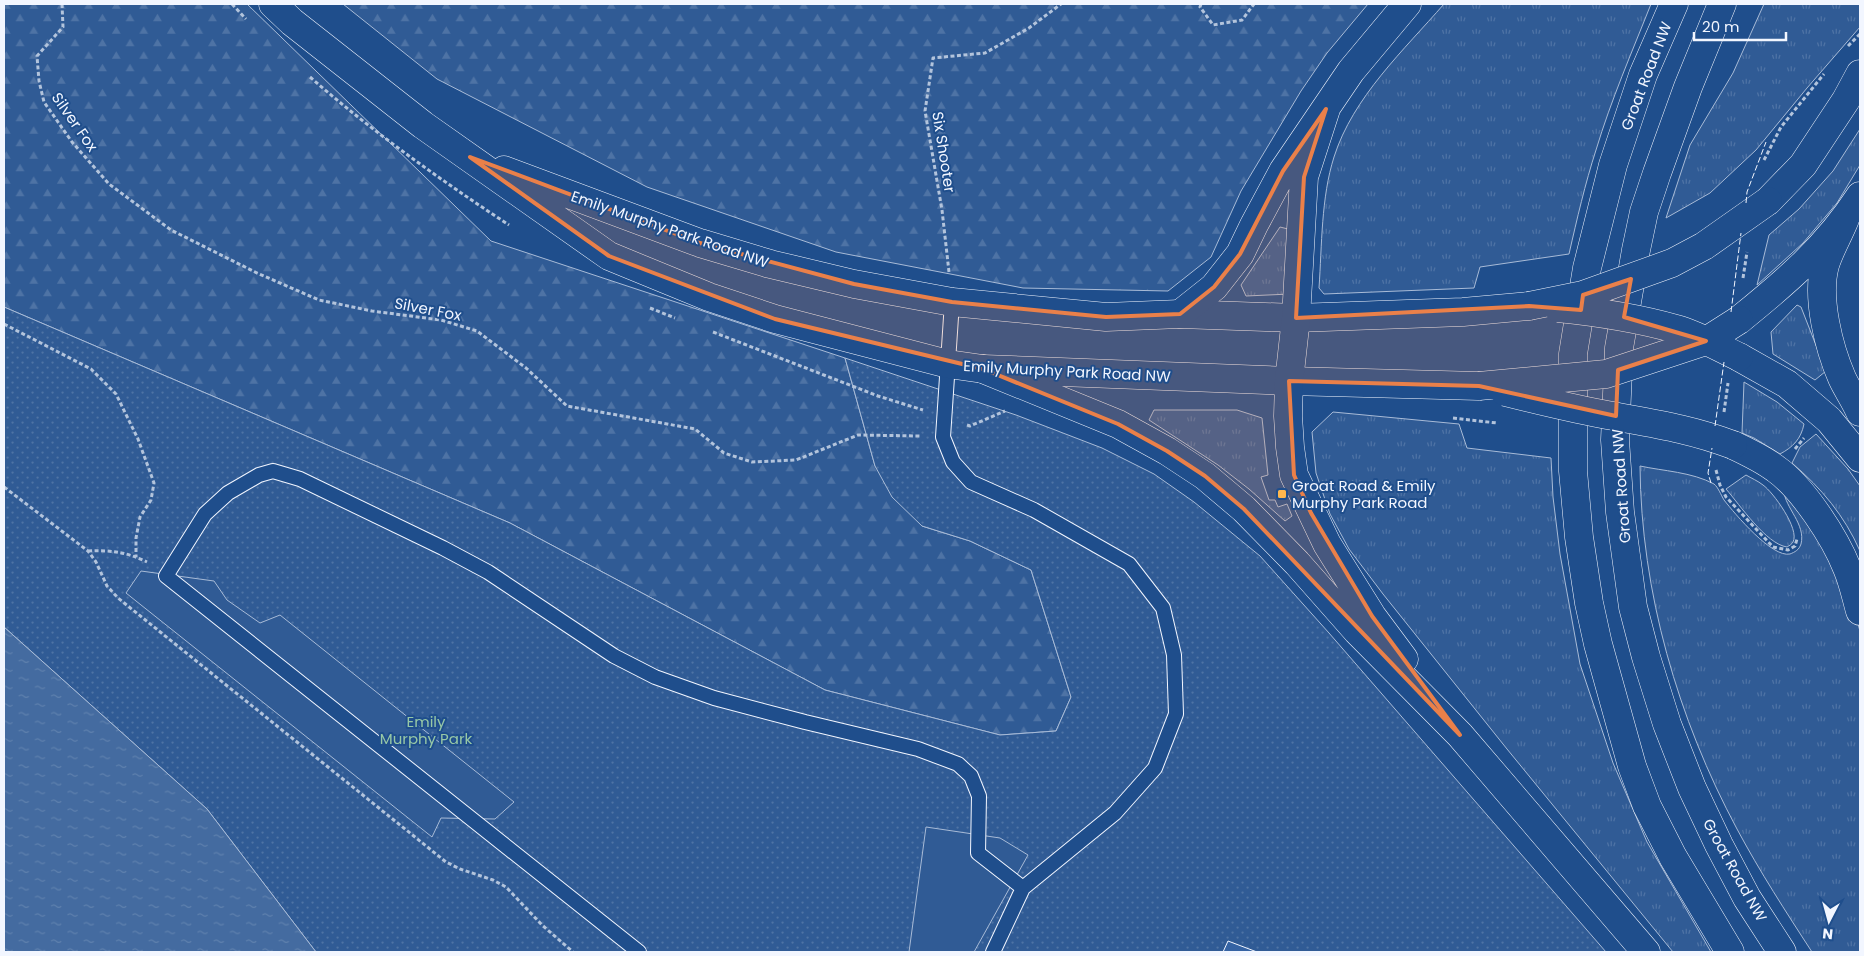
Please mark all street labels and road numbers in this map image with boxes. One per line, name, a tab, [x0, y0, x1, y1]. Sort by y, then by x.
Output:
street label: Groat Road NW	[1616, 18, 1676, 133]
street label: Silver Fox	[47, 88, 103, 156]
street label: Six Shooter	[927, 110, 961, 194]
street label: Emily Murphy Park Road NW	[568, 185, 772, 273]
street label: Silver Fox	[393, 292, 463, 326]
street label: Emily Murphy Park Road NW	[963, 355, 1172, 387]
street label: Groat Road NW	[1607, 428, 1635, 544]
street label: Groat Road NW	[1698, 815, 1772, 926]

